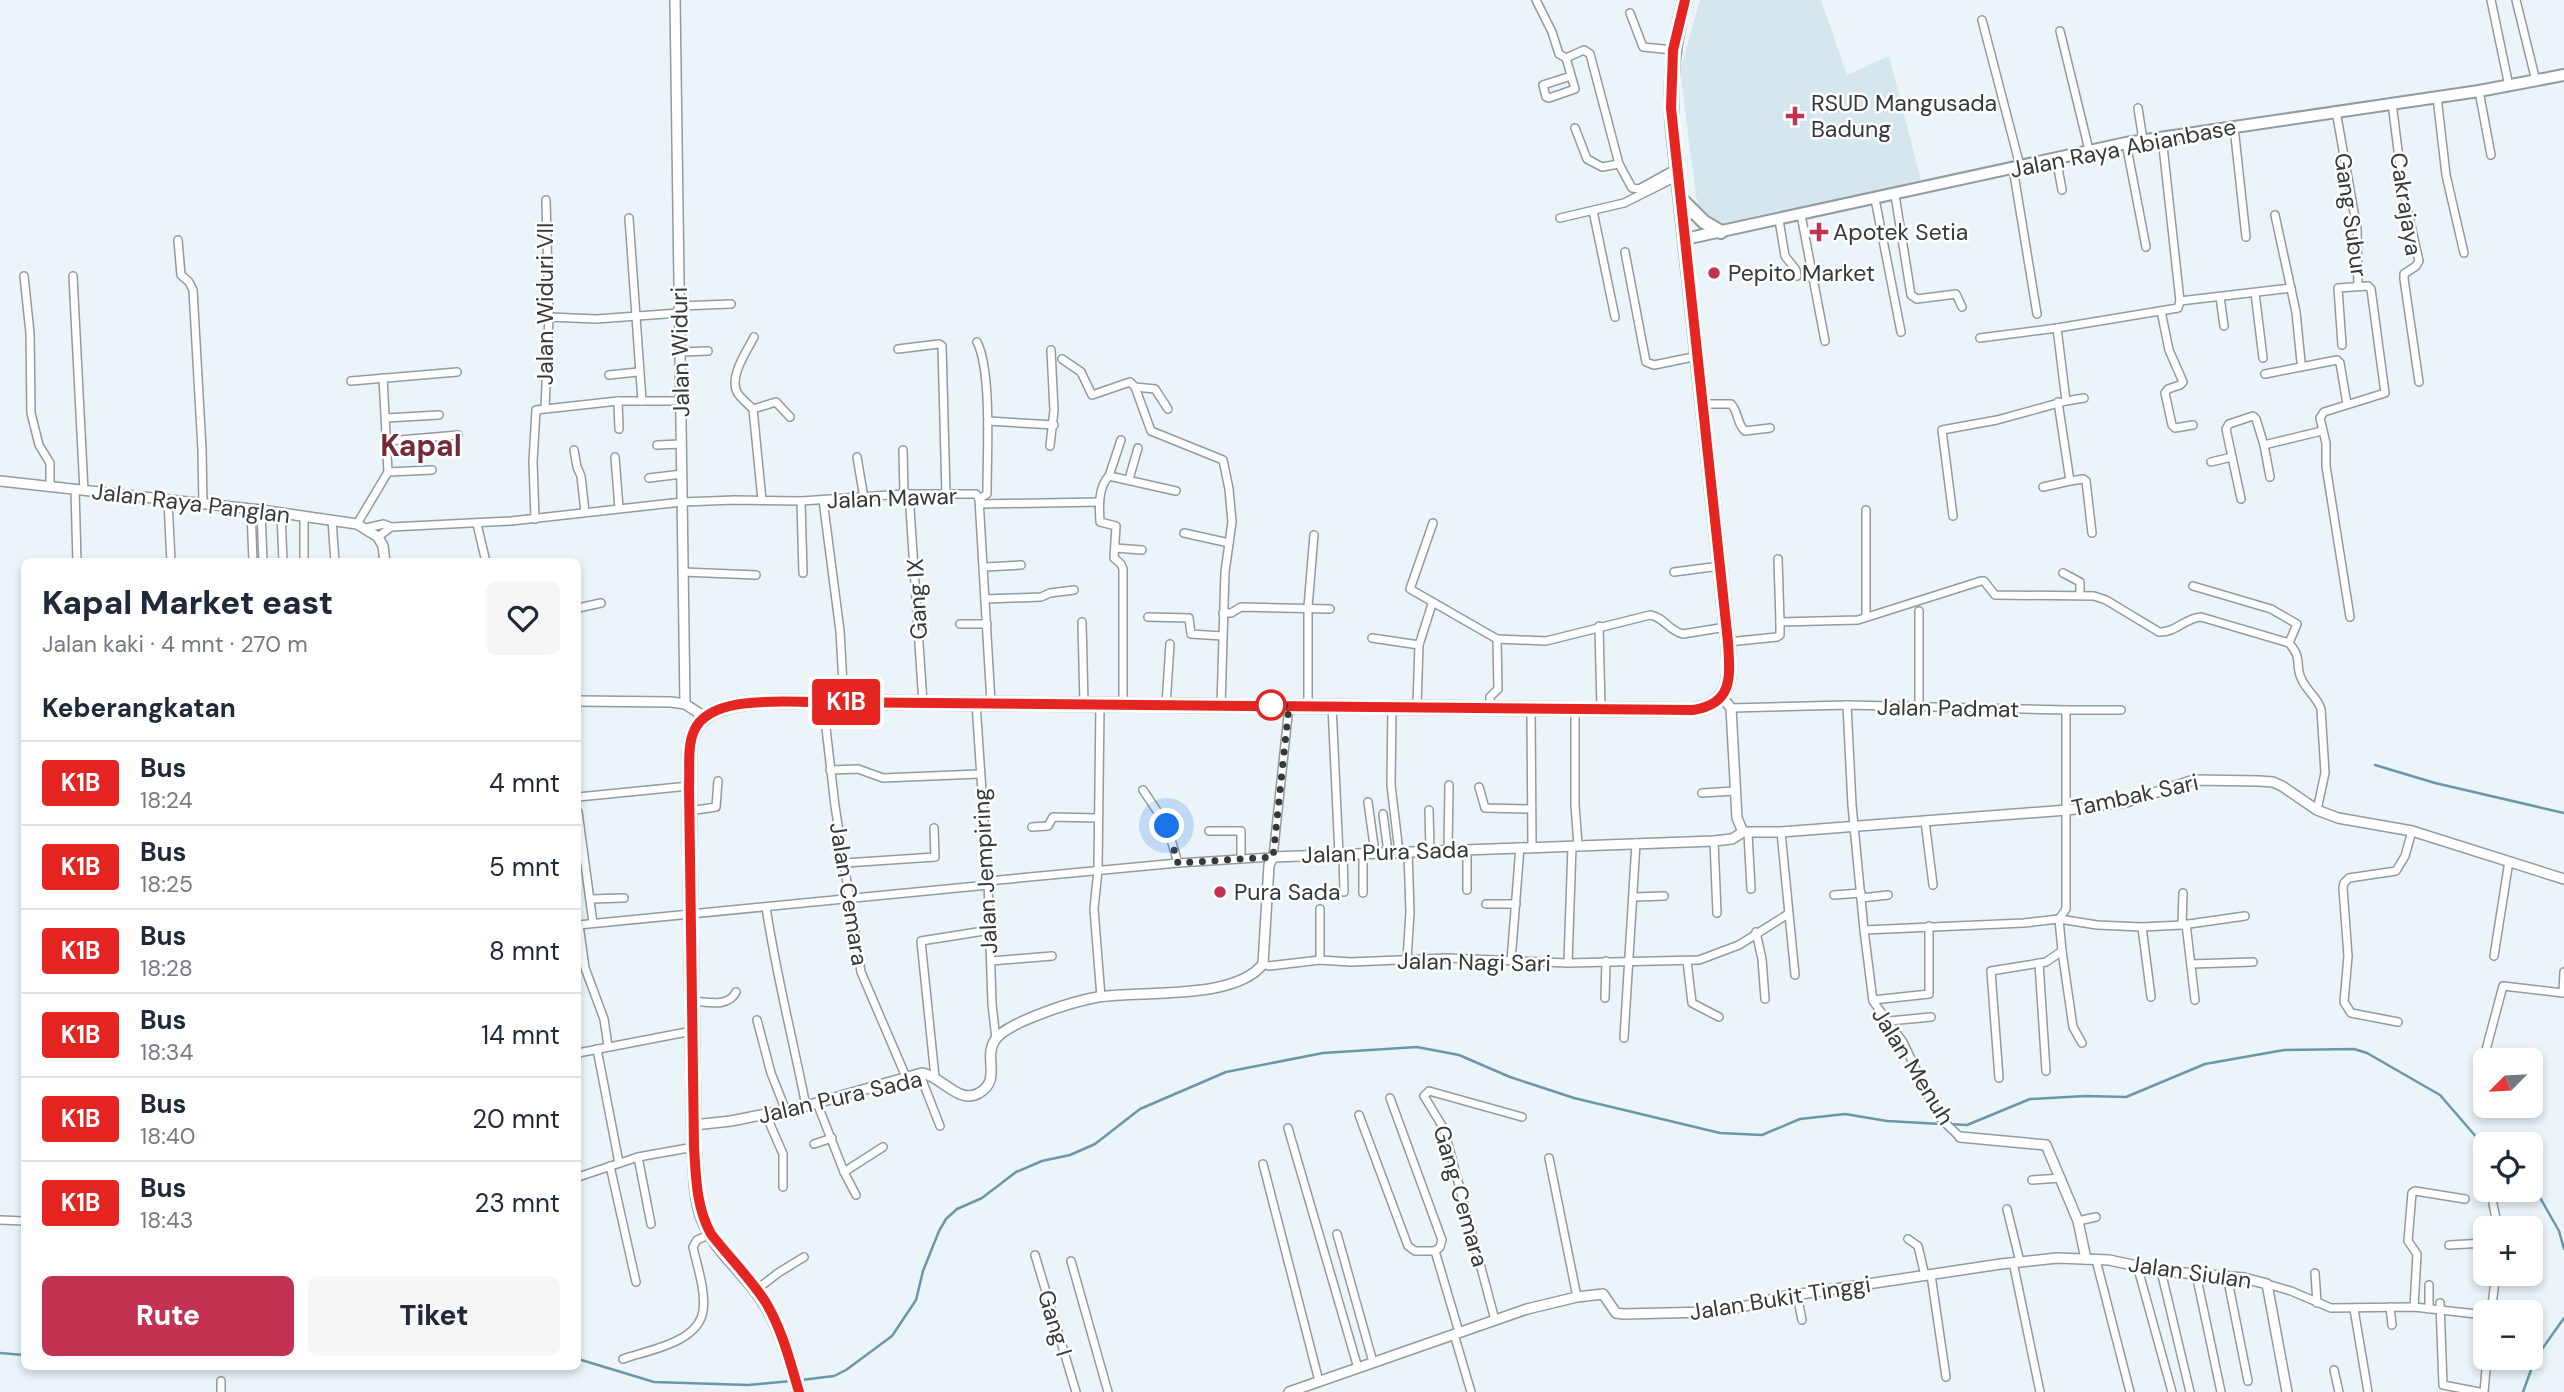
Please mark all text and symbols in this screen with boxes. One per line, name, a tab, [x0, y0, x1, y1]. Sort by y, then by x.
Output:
place label: RSUD Mangusada Badung	[1811, 88, 1997, 144]
marker: RSUD Mangusada Badung	[1785, 106, 1805, 126]
street label: Jalan Raya Abianbase	[2007, 111, 2239, 185]
street label: Cakrajaya	[2383, 150, 2429, 258]
street label: Gang Subur	[2327, 151, 2375, 279]
place label: Apotek Setia	[1833, 217, 1968, 247]
street label: Jalan Widuri VII	[530, 223, 560, 385]
marker: Apotek Setia	[1811, 224, 1827, 240]
place label: Pepito Market	[1728, 258, 1875, 288]
marker: Pepito Market	[1706, 265, 1722, 281]
street label: Jalan Widuri	[664, 287, 696, 417]
district label: Kapal	[380, 426, 462, 465]
street label: Jalan Raya Panglan	[90, 476, 292, 530]
street label: Jalan Mawar	[826, 481, 958, 515]
street label: Gang IX	[900, 558, 934, 640]
text: Kapal Market east	[42, 581, 333, 624]
button: heart	[486, 581, 560, 655]
text: Jalan kaki · 4 mnt · 270 m	[42, 629, 308, 659]
line badge: K1B	[806, 679, 886, 725]
text: K1B	[826, 686, 866, 717]
unlabelled marker	[1256, 690, 1286, 720]
text: Keberangkatan	[42, 691, 236, 725]
street label: Jalan Padmat	[1877, 692, 2019, 724]
text: Bus	[140, 751, 186, 785]
text: 4 mnt	[489, 766, 560, 800]
text: K1B	[61, 767, 100, 798]
street label: Tambak Sari	[2069, 767, 2201, 823]
text: 18:24	[140, 785, 193, 815]
street label: Jalan Jempiring	[966, 787, 1004, 955]
your location	[1149, 808, 1184, 843]
street label: Jalan Cemara	[823, 820, 875, 968]
street label: Jalan Pura Sada	[1301, 834, 1469, 870]
text: Bus	[140, 835, 186, 869]
text: 5 mnt	[489, 850, 560, 884]
text: K1B	[61, 851, 100, 882]
text: 18:25	[140, 869, 193, 899]
place label: Pura Sada	[1234, 877, 1340, 907]
marker: Pura Sada	[1212, 884, 1228, 900]
text: Bus	[140, 919, 186, 953]
text: 8 mnt	[489, 934, 560, 968]
text: K1B	[61, 935, 100, 966]
street label: Jalan Nagi Sari	[1397, 946, 1551, 978]
text: 18:28	[140, 953, 193, 983]
street label: Jalan Menuh	[1865, 1002, 1961, 1130]
text: Bus	[140, 1003, 186, 1037]
text: 14 mnt	[481, 1018, 560, 1052]
text: K1B	[61, 1019, 100, 1050]
text: 18:34	[140, 1037, 193, 1067]
north arrow	[2473, 1048, 2543, 1118]
map controls	[2473, 1048, 2543, 1370]
street label: Jalan Pura Sada	[755, 1064, 925, 1130]
text: Bus	[140, 1087, 186, 1121]
text: 20 mnt	[472, 1102, 560, 1136]
text: K1B	[61, 1103, 100, 1134]
text: 18:40	[140, 1121, 196, 1151]
street label: Gang Cemara	[1427, 1122, 1495, 1270]
button: locate	[2473, 1132, 2543, 1202]
text: Bus	[140, 1171, 186, 1205]
text: 23 mnt	[474, 1186, 560, 1220]
text: K1B	[61, 1187, 100, 1218]
text: 18:43	[140, 1205, 193, 1235]
button: +	[2473, 1216, 2543, 1286]
street label: Jalan Siulan	[2127, 1249, 2253, 1295]
street label: Jalan Bukit Tinggi	[1687, 1269, 1873, 1327]
button: Rute	[42, 1276, 294, 1356]
button: Tiket	[308, 1276, 560, 1356]
street label: Gang I	[1031, 1286, 1079, 1360]
button: −	[2473, 1300, 2543, 1370]

